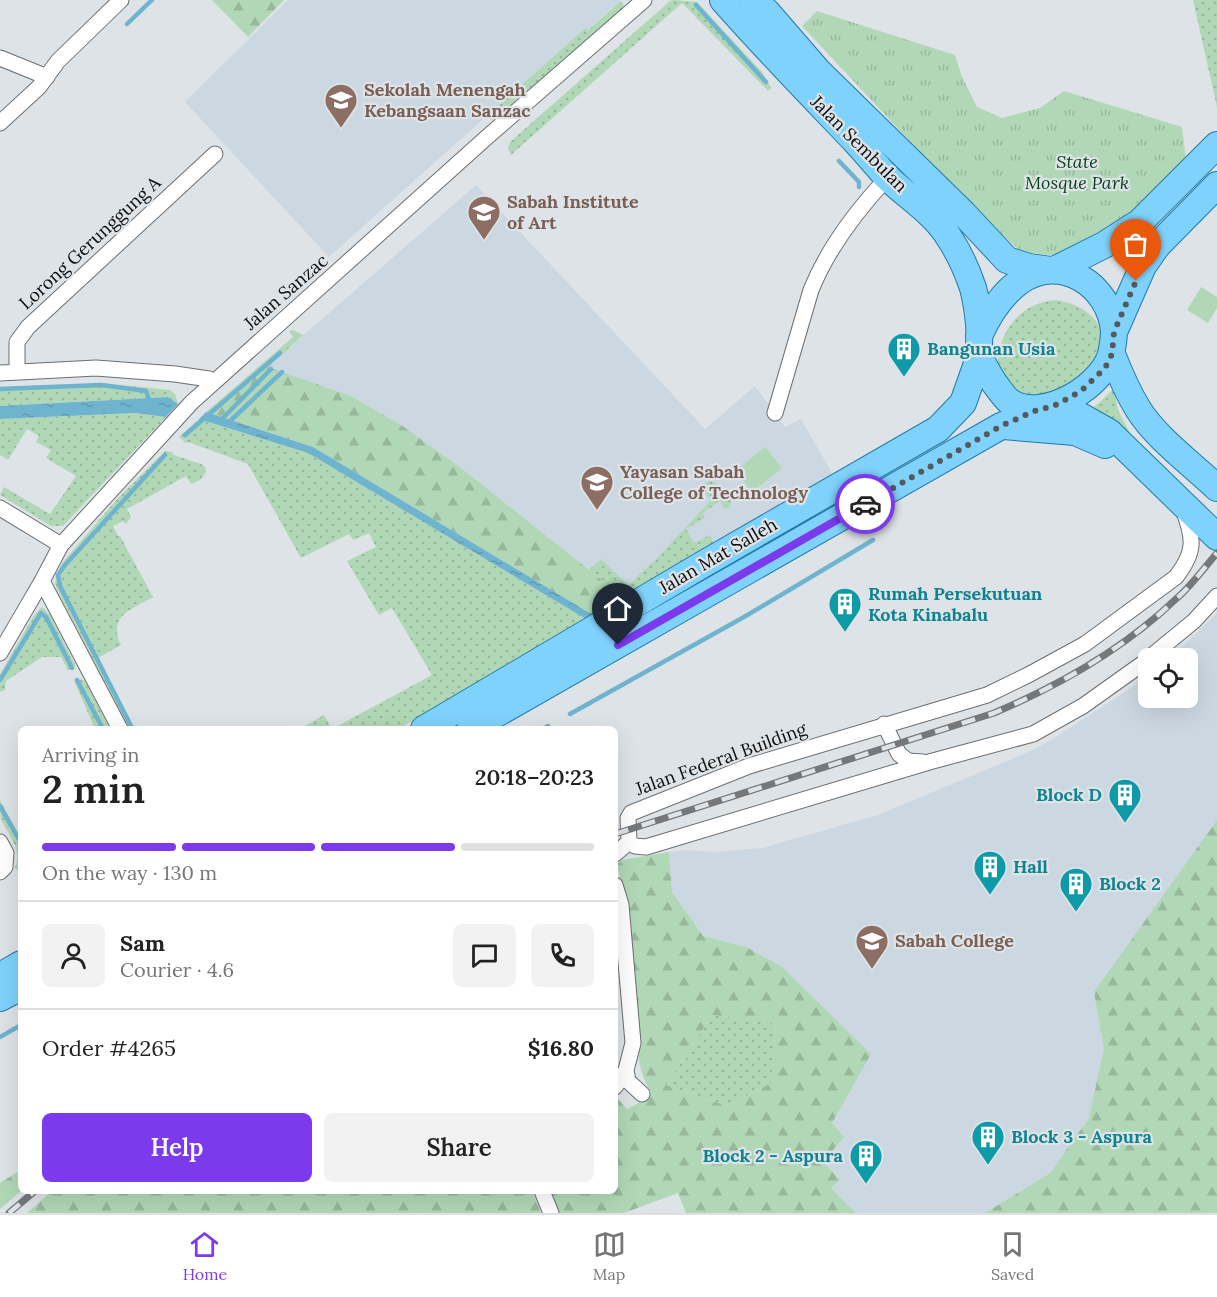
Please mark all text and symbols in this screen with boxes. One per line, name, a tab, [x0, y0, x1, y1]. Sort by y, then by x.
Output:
place label: Sekolah Menengah Kebangsaan Sanzac	[364, 78, 531, 122]
school or university icon: Sekolah Menengah Kebangsaan Sanzac	[323, 82, 359, 129]
street label: Jalan Sembulan	[805, 90, 913, 197]
park label: State Mosque Park	[1025, 150, 1129, 194]
street label: Lorong Gerunggung A	[14, 171, 166, 314]
place label: Sabah Institute of Art	[507, 190, 639, 234]
school or university icon: Sabah Institute of Art	[466, 194, 502, 241]
pin	[1110, 219, 1161, 281]
icon: bag	[1119, 228, 1152, 261]
street label: Jalan Sanzac	[238, 249, 332, 335]
building icon: Bangunan Usia	[886, 331, 922, 378]
place label: Bangunan Usia	[927, 337, 1056, 360]
place label: Yayasan Sabah College of Technology	[620, 460, 808, 504]
school or university icon: Yayasan Sabah College of Technology	[579, 464, 615, 511]
courier	[835, 474, 895, 534]
icon: car	[849, 488, 882, 521]
street label: Jalan Mat Salleh	[654, 512, 781, 599]
place label: Rumah Persekutuan Kota Kinabalu	[868, 582, 1043, 626]
pin	[592, 583, 643, 645]
building icon: Rumah Persekutuan Kota Kinabalu	[827, 586, 863, 633]
icon: home	[601, 592, 634, 625]
map controls	[1138, 648, 1198, 708]
button: locate	[1138, 648, 1198, 708]
street label: Jalan Federal Building	[631, 717, 811, 801]
text: Arriving in	[42, 742, 139, 767]
text: 20:18–20:23	[475, 763, 594, 791]
text: 2 min	[42, 764, 145, 814]
building icon: Block D	[1107, 777, 1143, 824]
place label: Block D	[1036, 783, 1102, 806]
building icon: Hall	[972, 849, 1008, 896]
place label: Hall	[1013, 855, 1048, 878]
text: On the way · 130 m	[42, 860, 217, 885]
building icon: Block 2	[1058, 866, 1094, 913]
place label: Block 2	[1099, 872, 1161, 895]
school or university icon: Sabah College	[854, 923, 890, 970]
button: person	[42, 924, 105, 987]
button: chat	[453, 924, 516, 987]
button: phone	[531, 924, 594, 987]
text: Sam	[120, 929, 165, 957]
place label: Sabah College	[895, 929, 1014, 952]
text: Courier · 4.6	[120, 957, 234, 982]
text: Order #4265	[42, 1034, 176, 1062]
text: $16.80	[528, 1034, 594, 1062]
button: Help	[42, 1113, 312, 1182]
button: Share	[324, 1113, 594, 1182]
building icon: Block 3 - Aspura	[970, 1119, 1006, 1166]
place label: Block 3 - Aspura	[1011, 1125, 1152, 1148]
building icon: Block 2 - Aspura	[848, 1138, 884, 1185]
place label: Block 2 - Aspura	[703, 1144, 844, 1167]
tab: Home	[183, 1228, 227, 1284]
tab: Map	[593, 1228, 626, 1284]
tab: Saved	[991, 1228, 1034, 1284]

